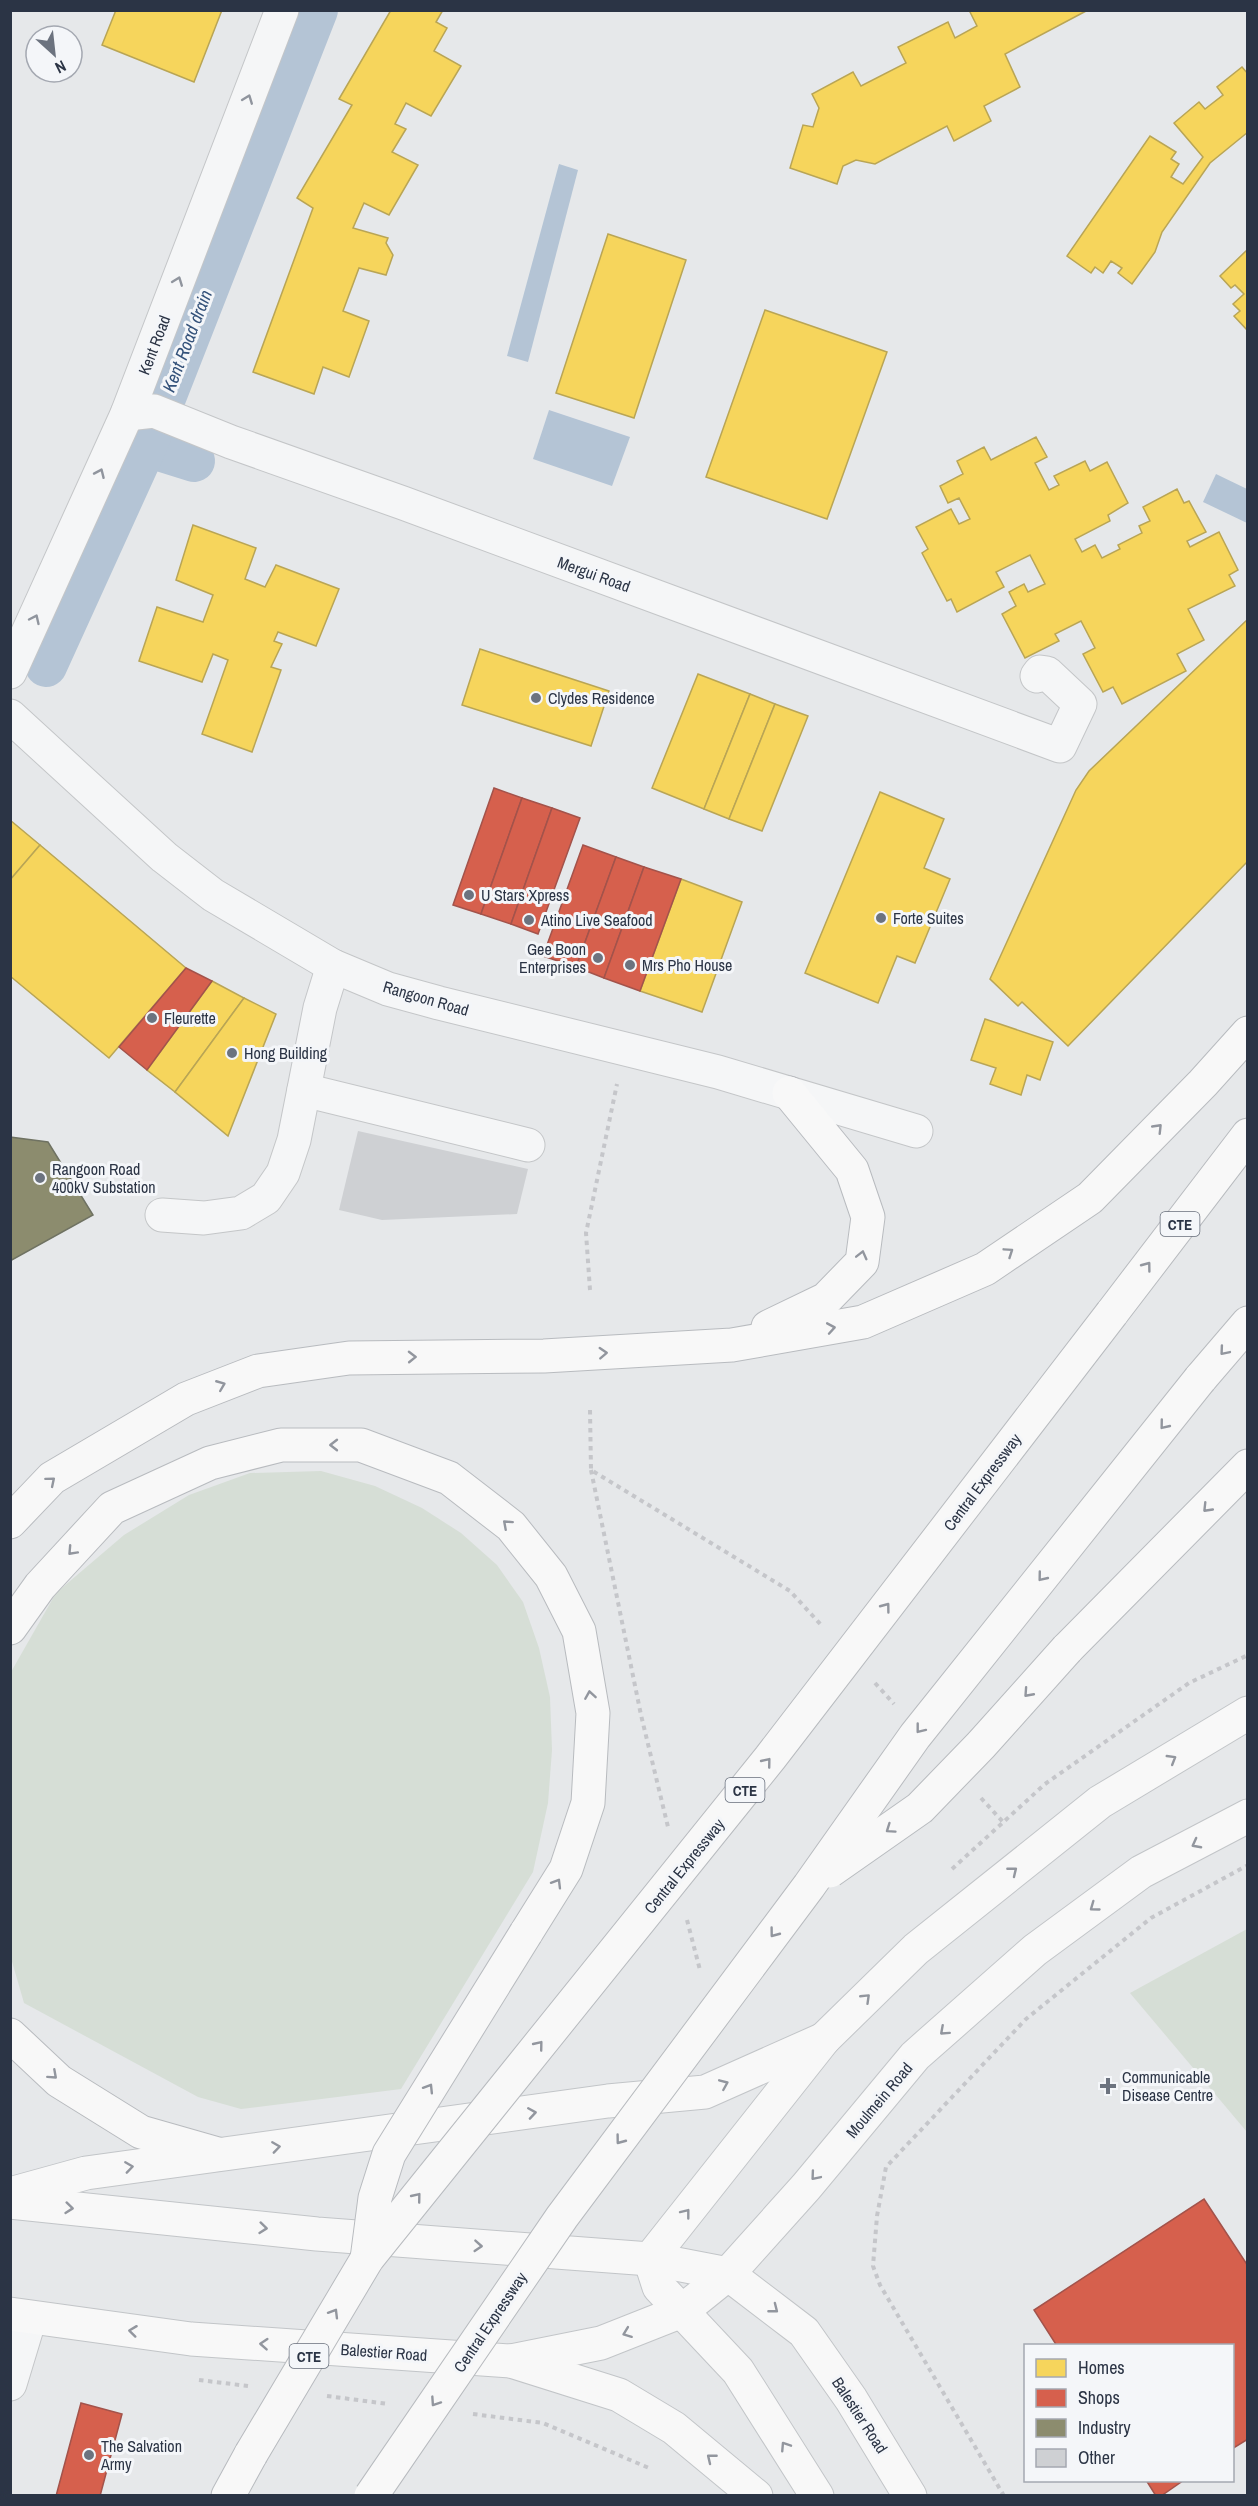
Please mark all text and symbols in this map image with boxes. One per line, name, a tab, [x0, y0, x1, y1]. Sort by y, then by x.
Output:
north arrow	[24, 24, 84, 84]
text: N	[52, 55, 70, 79]
one-way arrow	[241, 94, 253, 105]
one-way arrow	[171, 276, 183, 287]
water label: Kent Road drain	[156, 286, 218, 396]
street label: Kent Road	[133, 312, 175, 378]
one-way arrow	[93, 468, 105, 479]
street label: Mergui Road	[555, 551, 633, 597]
one-way arrow	[27, 614, 39, 625]
place label: Clydes Residence	[548, 687, 654, 709]
marker: Clydes Residence	[529, 691, 543, 705]
place label: U Stars Xpress	[481, 884, 569, 906]
marker: U Stars Xpress	[462, 888, 476, 902]
place label: Forte Suites	[893, 907, 964, 929]
place label: Atino Live Seafood	[540, 909, 653, 931]
marker: Forte Suites	[874, 911, 888, 925]
marker: Atino Live Seafood	[522, 913, 536, 927]
place label: Gee Boon Enterprises	[519, 938, 586, 978]
marker: Gee Boon Enterprises	[591, 951, 605, 965]
place label: Mrs Pho House	[642, 954, 732, 976]
marker: Mrs Pho House	[623, 958, 637, 972]
street label: Rangoon Road	[381, 975, 471, 1021]
place label: Fleurette	[164, 1007, 216, 1029]
marker: Fleurette	[145, 1011, 159, 1025]
place label: Hong Building	[244, 1042, 328, 1064]
marker: Hong Building	[225, 1046, 239, 1060]
one-way arrow	[1151, 1125, 1162, 1136]
place label: Rangoon Road 400kV Substation	[52, 1158, 156, 1198]
marker: Rangoon Road 400kV Substation	[33, 1171, 47, 1185]
road number: CTE	[1160, 1212, 1200, 1236]
one-way arrow	[1003, 1248, 1013, 1260]
one-way arrow	[855, 1250, 868, 1260]
one-way arrow	[1140, 1262, 1151, 1273]
one-way arrow	[826, 1322, 835, 1334]
one-way arrow	[1220, 1344, 1231, 1355]
one-way arrow	[598, 1346, 607, 1359]
one-way arrow	[408, 1351, 417, 1363]
one-way arrow	[215, 1380, 226, 1392]
one-way arrow	[1160, 1418, 1171, 1429]
street label: Central Expressway	[938, 1428, 1026, 1535]
one-way arrow	[330, 1439, 339, 1451]
one-way arrow	[45, 1477, 56, 1488]
one-way arrow	[1203, 1500, 1214, 1511]
one-way arrow	[503, 1520, 514, 1531]
one-way arrow	[68, 1544, 79, 1555]
one-way arrow	[1038, 1570, 1049, 1581]
one-way arrow	[878, 1603, 889, 1614]
one-way arrow	[1024, 1686, 1035, 1697]
one-way arrow	[584, 1690, 597, 1700]
one-way arrow	[917, 1723, 928, 1734]
one-way arrow	[1166, 1754, 1176, 1766]
one-way arrow	[759, 1758, 770, 1769]
road number: CTE	[726, 1778, 764, 1802]
street label: Central Expressway	[639, 1813, 730, 1918]
one-way arrow	[885, 1822, 896, 1833]
one-way arrow	[1191, 1836, 1202, 1848]
one-way arrow	[1006, 1867, 1017, 1878]
one-way arrow	[549, 1879, 561, 1889]
one-way arrow	[1089, 1899, 1100, 1910]
one-way arrow	[770, 1927, 781, 1938]
one-way arrow	[859, 1994, 869, 2005]
one-way arrow	[940, 2024, 951, 2035]
one-way arrow	[532, 2041, 543, 2052]
street label: Moulmein Road	[841, 2057, 917, 2143]
place label: Communicable Disease Centre	[1122, 2066, 1213, 2106]
one-way arrow	[46, 2068, 57, 2079]
marker: Communicable Disease Centre	[1099, 2077, 1117, 2095]
one-way arrow	[717, 2079, 728, 2091]
one-way arrow	[422, 2084, 434, 2094]
one-way arrow	[527, 2107, 536, 2119]
one-way arrow	[616, 2133, 627, 2144]
one-way arrow	[271, 2141, 281, 2153]
one-way arrow	[124, 2161, 133, 2174]
one-way arrow	[811, 2169, 822, 2180]
one-way arrow	[409, 2192, 420, 2203]
one-way arrow	[64, 2201, 73, 2214]
one-way arrow	[678, 2208, 689, 2219]
one-way arrow	[258, 2221, 267, 2234]
one-way arrow	[473, 2239, 482, 2252]
street label: Central Expressway	[448, 2267, 532, 2377]
one-way arrow	[768, 2302, 779, 2313]
one-way arrow	[327, 2309, 339, 2319]
one-way arrow	[128, 2325, 137, 2338]
one-way arrow	[623, 2325, 633, 2338]
one-way arrow	[260, 2337, 269, 2350]
street label: Balestier Road	[340, 2338, 428, 2366]
road number: CTE	[290, 2344, 328, 2368]
legend	[1024, 2344, 1234, 2482]
text: Homes	[1078, 2355, 1125, 2380]
street label: Balestier Road	[827, 2373, 893, 2457]
text: Shops	[1078, 2385, 1120, 2410]
one-way arrow	[431, 2396, 442, 2407]
text: Industry	[1078, 2415, 1131, 2440]
place label: The Salvation Army	[100, 2435, 182, 2475]
one-way arrow	[781, 2442, 793, 2452]
text: Other	[1078, 2445, 1115, 2470]
marker: The Salvation Army	[82, 2448, 96, 2462]
one-way arrow	[706, 2455, 717, 2466]

